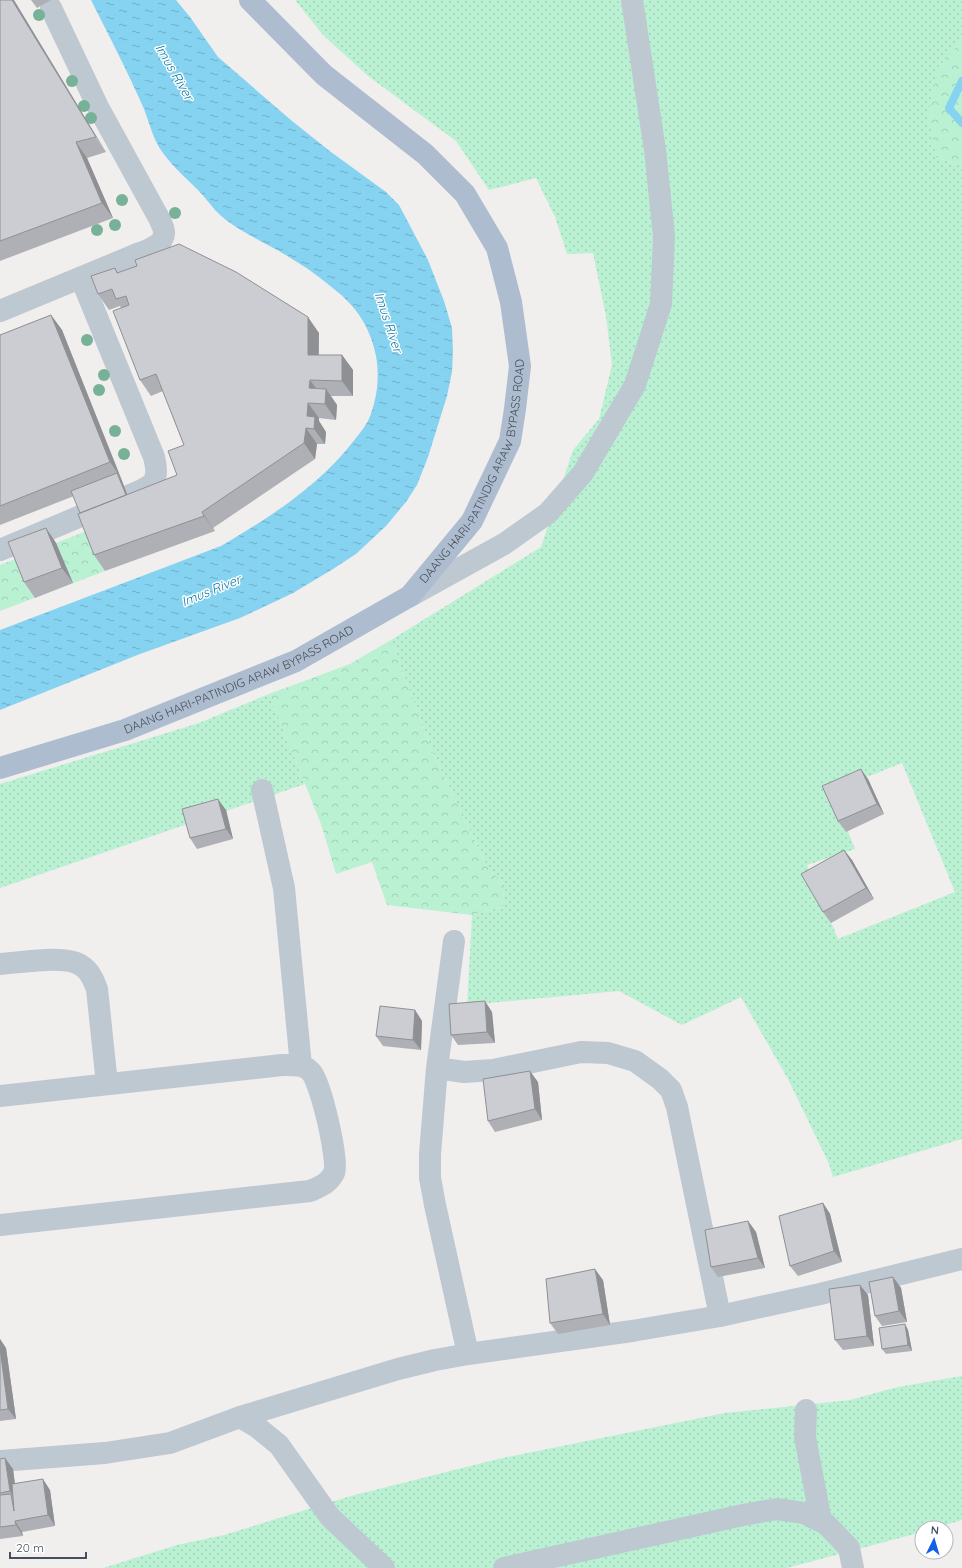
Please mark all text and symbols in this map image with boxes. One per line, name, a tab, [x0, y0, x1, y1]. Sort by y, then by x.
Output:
water label: Imus River	[152, 41, 199, 105]
water label: Imus River	[372, 290, 407, 356]
street label: DAANG HARI-PATINDIG ARAW BYPASS ROAD	[416, 358, 527, 586]
water label: Imus River	[179, 570, 245, 609]
street label: DAANG HARI-PATINDIG ARAW BYPASS ROAD	[121, 622, 356, 737]
north arrow	[914, 1520, 954, 1560]
text: N	[930, 1523, 940, 1537]
scale bar	[10, 1534, 86, 1560]
text: 20 m	[16, 1540, 44, 1555]

